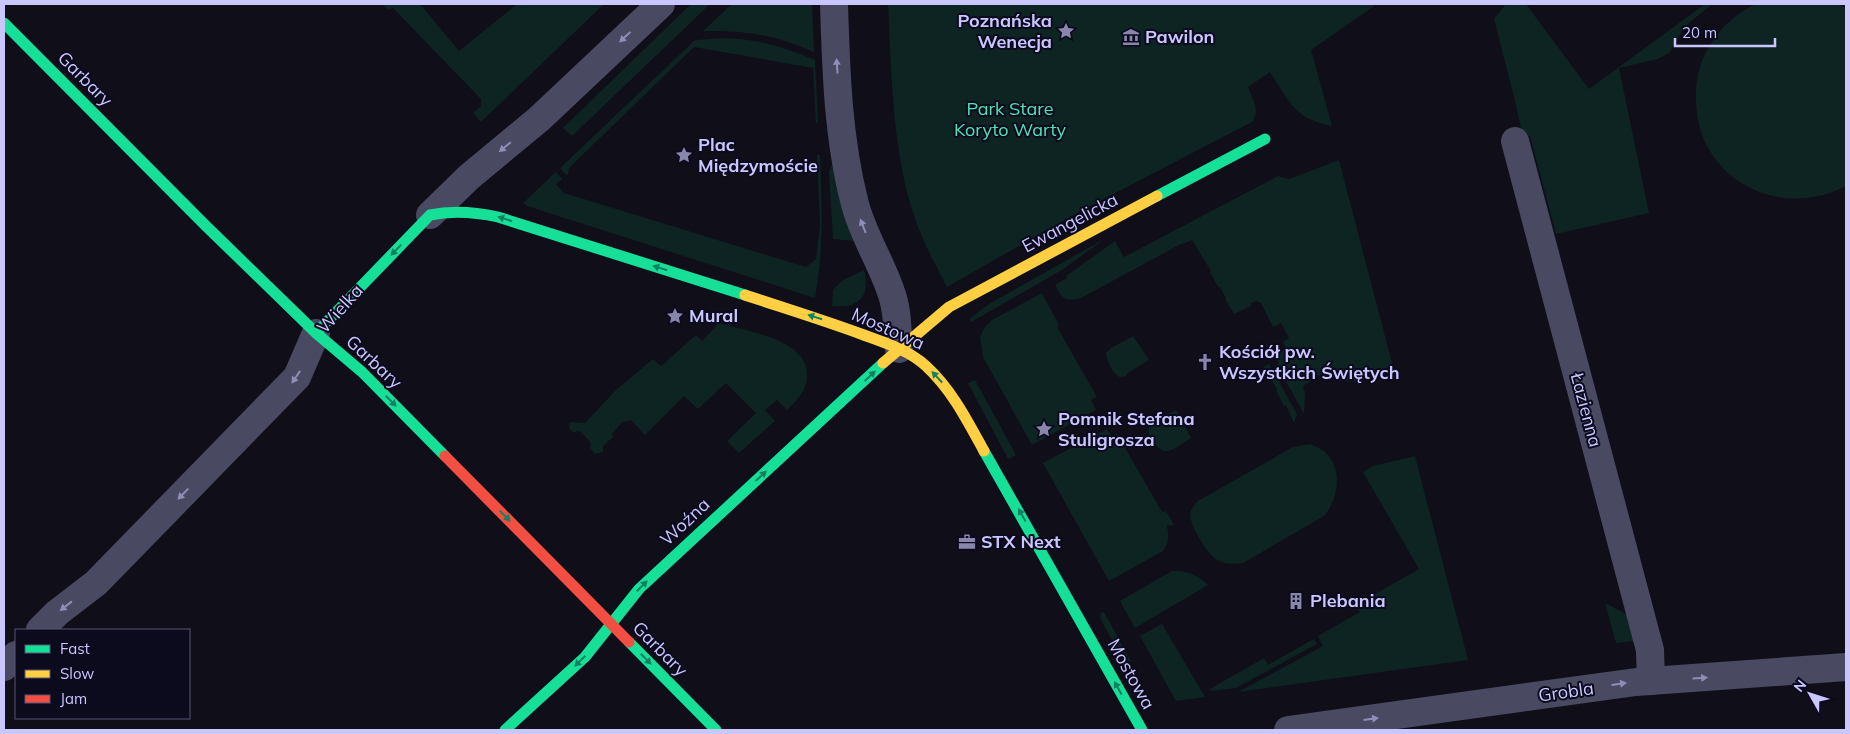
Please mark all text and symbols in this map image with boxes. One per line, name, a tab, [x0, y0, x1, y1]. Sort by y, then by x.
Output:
place label: Poznańska Wenecja	[958, 9, 1052, 53]
scale bar	[1675, 15, 1775, 47]
place icon: Poznańska Wenecja	[1056, 21, 1076, 41]
text: 20 m	[1682, 23, 1717, 42]
place label: Pawilon	[1145, 25, 1214, 48]
museum icon: Pawilon	[1121, 27, 1141, 47]
one-way arrow	[620, 31, 632, 43]
street label: Garbary	[53, 46, 118, 111]
one-way arrow	[833, 58, 841, 74]
park label: Park Stare Koryto Warty	[954, 97, 1067, 141]
place label: Plac Międzymoście	[698, 133, 818, 177]
one-way arrow	[500, 141, 512, 153]
place icon: Plac Międzymoście	[674, 145, 694, 165]
street label: Ewangelicka	[1018, 188, 1122, 257]
one-way arrow	[497, 214, 512, 222]
one-way arrow	[859, 218, 867, 233]
one-way arrow	[390, 243, 402, 255]
one-way arrow	[652, 264, 667, 271]
street label: Wielka	[312, 279, 368, 338]
street label: Mostowa	[848, 302, 928, 355]
place label: Mural	[689, 304, 738, 327]
place icon: Mural	[665, 306, 685, 326]
one-way arrow	[807, 313, 822, 320]
street label: Garbary	[341, 330, 408, 394]
place label: Kościół pw. Wszystkich Świętych	[1219, 340, 1400, 384]
church icon: Kościół pw. Wszystkich Świętych	[1195, 352, 1215, 372]
street label: Łazienna	[1565, 369, 1607, 450]
one-way arrow	[291, 370, 300, 384]
one-way arrow	[863, 370, 875, 382]
one-way arrow	[931, 372, 943, 384]
one-way arrow	[384, 394, 396, 406]
place label: Pomnik Stefana Stuligrosza	[1058, 407, 1195, 451]
place icon: Pomnik Stefana Stuligrosza	[1034, 419, 1054, 439]
one-way arrow	[755, 470, 767, 482]
one-way arrow	[177, 488, 189, 500]
street label: Woźna	[655, 493, 714, 550]
one-way arrow	[1018, 508, 1026, 522]
one-way arrow	[499, 510, 511, 522]
place label: STX Next	[981, 530, 1061, 553]
office icon: STX Next	[957, 532, 977, 552]
one-way arrow	[636, 580, 648, 592]
place label: Plebania	[1310, 589, 1386, 612]
building icon: Plebania	[1286, 591, 1306, 611]
one-way arrow	[59, 601, 73, 611]
street label: Garbary	[628, 616, 693, 681]
legend	[15, 629, 190, 719]
street label: Mostowa	[1103, 634, 1160, 713]
text: Fast	[60, 639, 90, 658]
one-way arrow	[640, 653, 652, 665]
one-way arrow	[574, 655, 586, 667]
text: Slow	[60, 664, 94, 683]
north arrow	[1785, 669, 1835, 719]
one-way arrow	[1692, 673, 1708, 681]
street label: Grobla	[1537, 676, 1595, 707]
text: N	[1790, 676, 1810, 696]
one-way arrow	[1114, 680, 1122, 695]
one-way arrow	[1611, 680, 1627, 688]
text: Jam	[60, 689, 87, 708]
one-way arrow	[1363, 715, 1379, 723]

